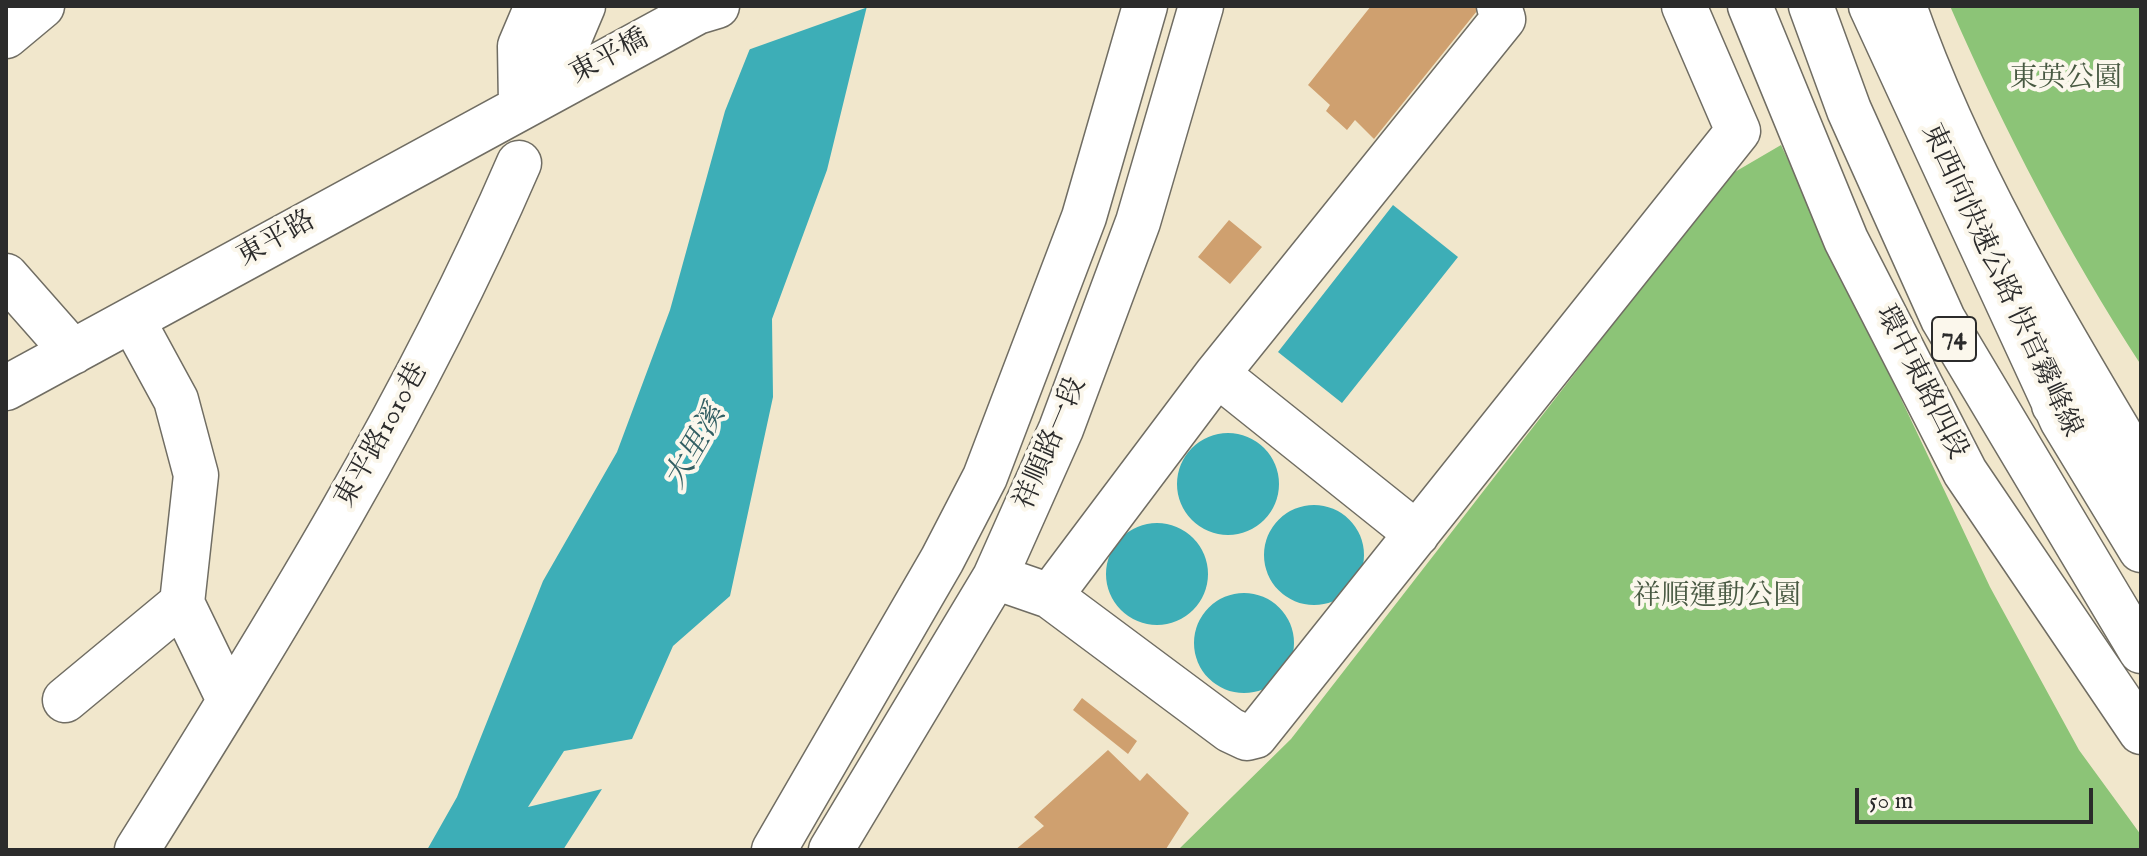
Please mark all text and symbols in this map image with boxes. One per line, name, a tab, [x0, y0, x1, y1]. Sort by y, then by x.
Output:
street label: 東平橋	[565, 23, 655, 93]
park label: 東英公園	[2010, 63, 2122, 97]
street label: 東西向快速公路 快官霧峰線	[1912, 119, 2088, 443]
street label: 東平路	[232, 205, 322, 275]
street label: 環中東路四段	[1867, 301, 1973, 465]
road number: 74	[1932, 317, 1976, 361]
street label: 東平路1010巷	[330, 358, 436, 514]
street label: 祥順路一段	[1009, 373, 1095, 515]
water label: 大里溪	[659, 400, 735, 496]
park label: 祥順運動公園	[1633, 581, 1801, 615]
scale bar	[1859, 772, 2097, 822]
text: 50 m	[1869, 786, 1913, 817]

